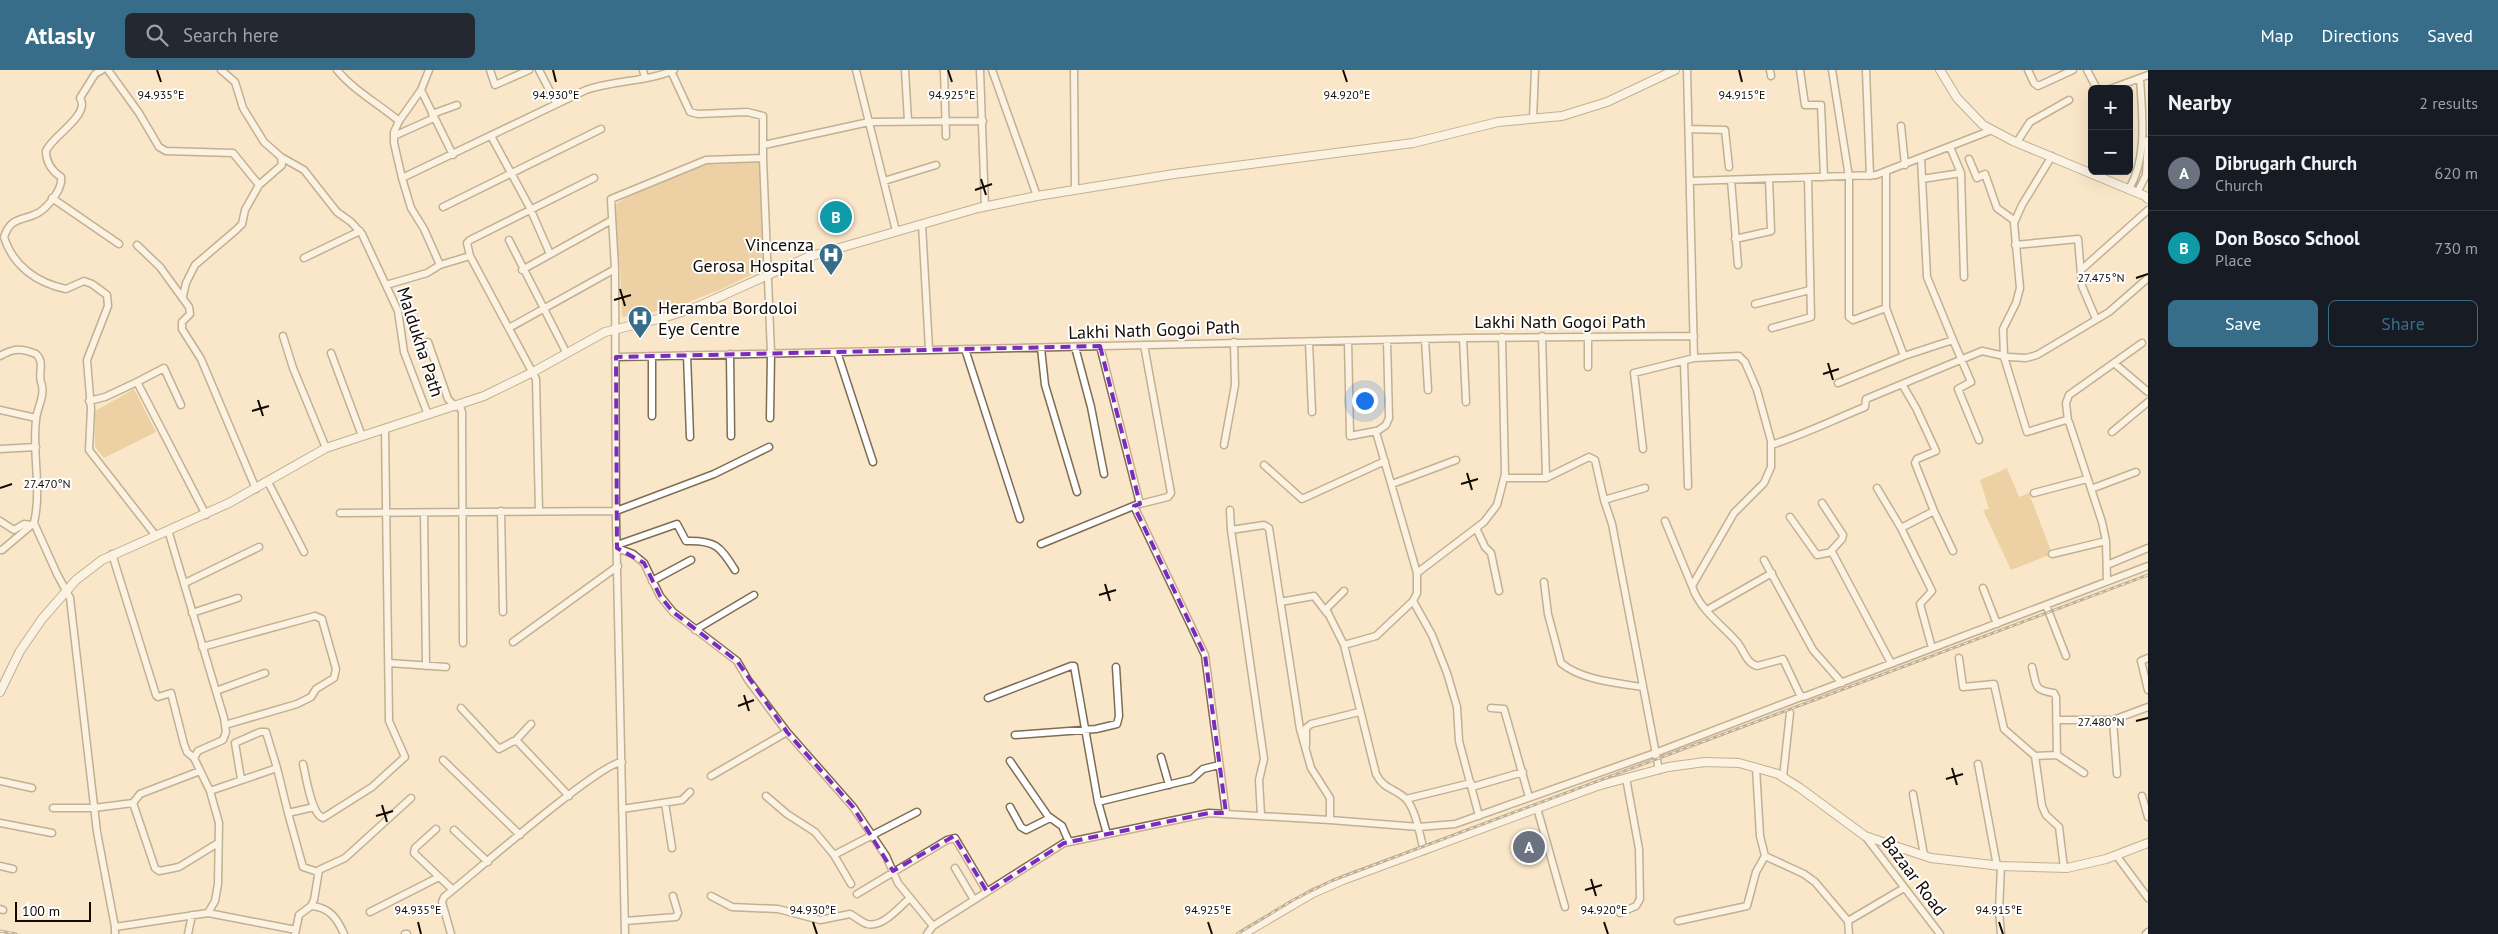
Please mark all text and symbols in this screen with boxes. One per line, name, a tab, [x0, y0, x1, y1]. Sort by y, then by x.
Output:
search box	[125, 13, 475, 58]
text: Atlasly	[25, 20, 95, 51]
icon: search	[143, 21, 171, 49]
text: Search here	[183, 23, 279, 47]
text: Map	[2261, 24, 2293, 47]
text: Directions	[2321, 24, 2399, 47]
text: Saved	[2427, 24, 2473, 47]
map controls	[2088, 85, 2133, 175]
button: +	[2088, 85, 2133, 130]
text: 94.935°E	[138, 87, 184, 102]
text: 94.930°E	[533, 87, 579, 102]
text: 94.925°E	[929, 87, 975, 102]
text: 94.920°E	[1324, 87, 1370, 102]
text: 94.915°E	[1719, 87, 1765, 102]
text: Nearby	[2168, 89, 2231, 116]
text: 2 results	[2419, 93, 2478, 113]
button: −	[2088, 130, 2133, 175]
text: Dibrugarh Church	[2215, 151, 2357, 175]
text: A	[2179, 163, 2189, 183]
text: 620 m	[2435, 163, 2478, 183]
text: Church	[2215, 175, 2263, 195]
pin: B	[820, 198, 852, 236]
text: Don Bosco School	[2215, 226, 2360, 250]
place label: Vincenza Gerosa Hospital	[693, 233, 815, 277]
text: B	[2179, 238, 2189, 258]
text: 730 m	[2435, 238, 2478, 258]
hospital icon: Vincenza Gerosa Hospital	[818, 242, 844, 276]
text: Place	[2215, 250, 2252, 270]
text: 27.475°N	[2077, 270, 2125, 285]
street label: Maldukha Path	[392, 284, 449, 400]
place label: Heramba Bordoloi Eye Centre	[658, 296, 798, 340]
button: Save	[2168, 300, 2318, 347]
button: Share	[2328, 300, 2478, 347]
hospital icon: Heramba Bordoloi Eye Centre	[627, 305, 653, 339]
street label: Lakhi Nath Gogoi Path	[1474, 310, 1646, 333]
street label: Lakhi Nath Gogoi Path	[1068, 315, 1240, 344]
your location	[1352, 388, 1378, 414]
text: 27.470°N	[23, 476, 71, 491]
text: 27.480°N	[2077, 714, 2125, 729]
pin: A	[1513, 828, 1545, 866]
street label: Bazaar Road	[1877, 831, 1952, 920]
scale bar	[15, 899, 91, 922]
text: 100 m	[22, 902, 60, 920]
text: 94.935°E	[395, 902, 441, 917]
text: 94.930°E	[790, 902, 836, 917]
text: 94.925°E	[1185, 902, 1231, 917]
text: 94.920°E	[1581, 902, 1627, 917]
text: 94.915°E	[1976, 902, 2022, 917]

